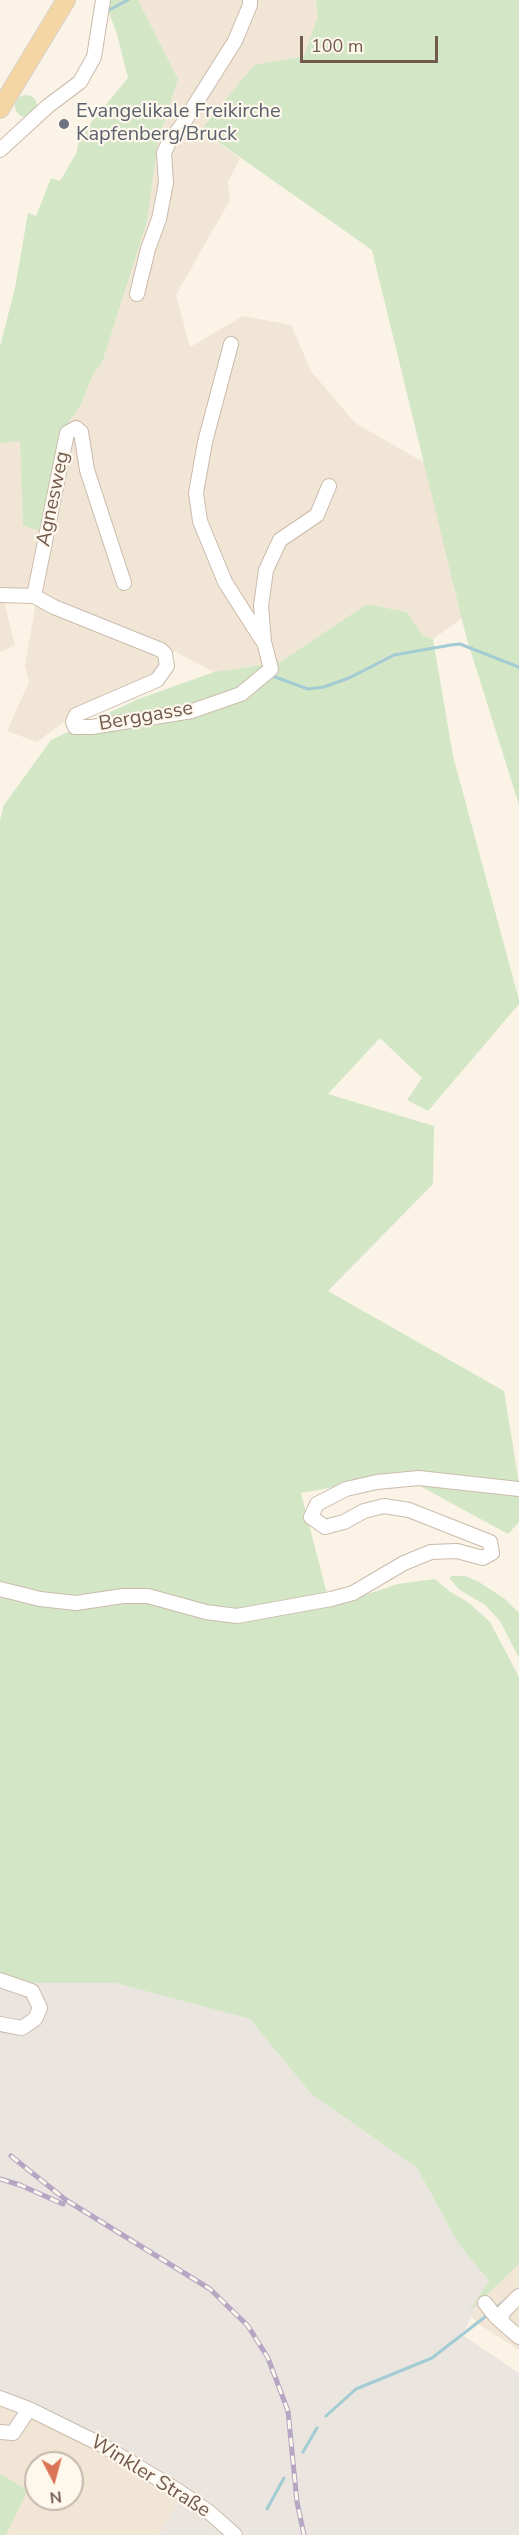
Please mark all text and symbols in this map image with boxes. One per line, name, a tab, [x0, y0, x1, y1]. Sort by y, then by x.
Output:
scale bar	[303, 24, 441, 62]
text: 100 m	[311, 34, 363, 58]
place label: Evangelikale Freikirche Kapfenberg/Bruck	[76, 100, 281, 147]
marker: Evangelikale Freikirche Kapfenberg/Bruck	[57, 117, 71, 131]
street label: Agnesweg	[32, 449, 76, 549]
street label: Berggasse	[97, 697, 195, 737]
street label: Winkler Straße	[86, 2431, 214, 2523]
north arrow	[24, 2451, 84, 2511]
text: N	[49, 2485, 63, 2508]

